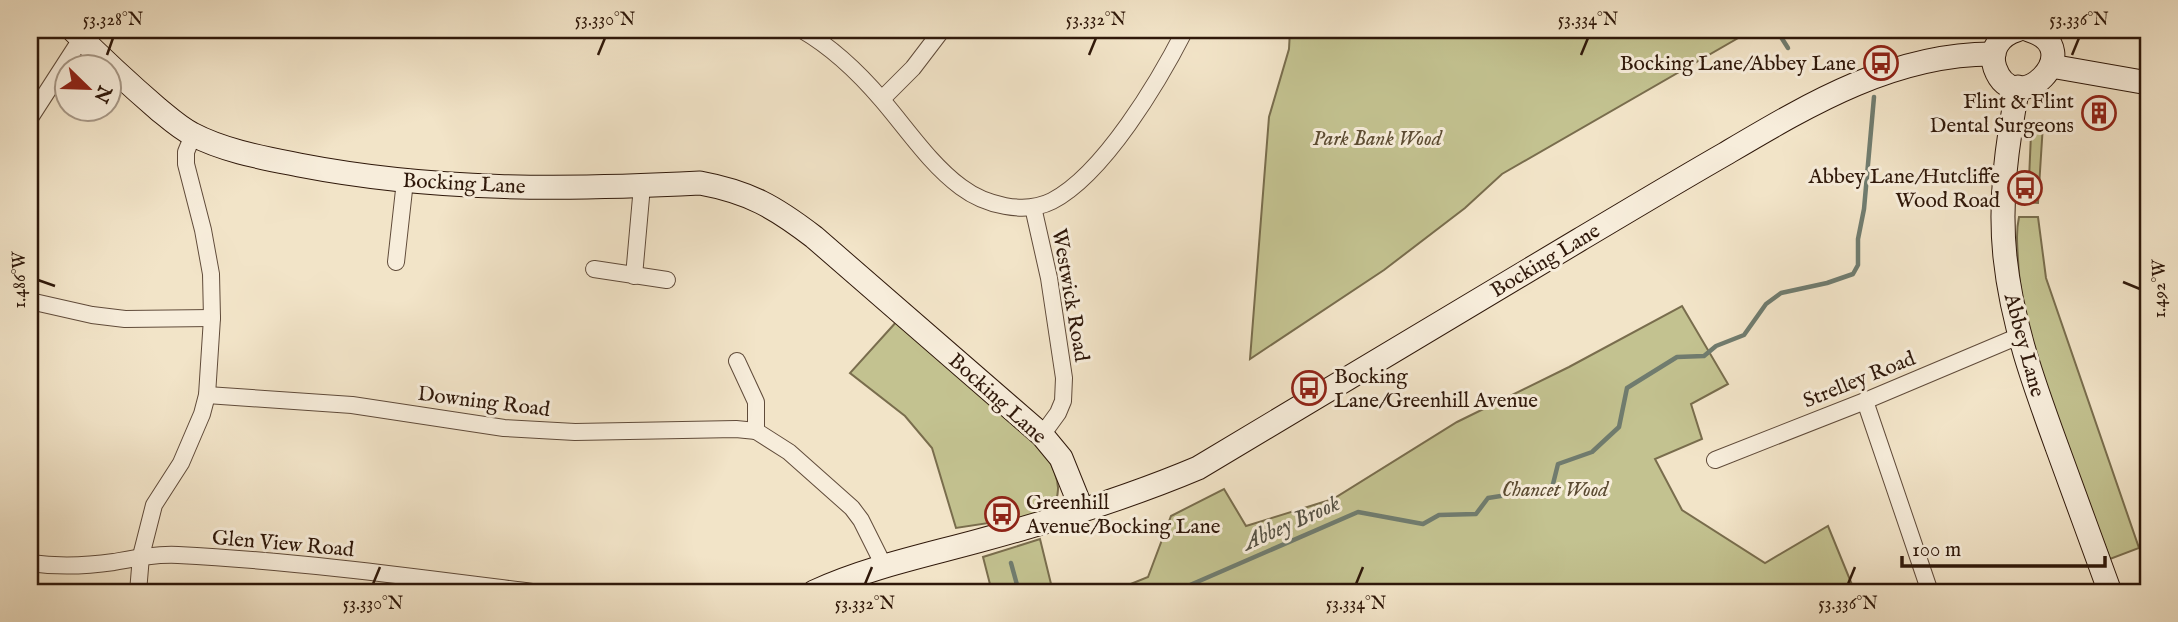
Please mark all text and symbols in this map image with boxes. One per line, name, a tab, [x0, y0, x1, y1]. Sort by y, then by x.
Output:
text: 53.328°N	[83, 9, 144, 32]
text: 53.330°N	[575, 9, 636, 32]
text: 53.332°N	[1066, 9, 1127, 32]
text: 53.334°N	[1558, 9, 1619, 32]
text: 53.336°N	[2049, 9, 2109, 32]
bus stop icon: Bocking Lane/Abbey Lane	[1862, 44, 1900, 82]
place label: Bocking Lane/Abbey Lane	[1620, 51, 1856, 78]
north arrow	[52, 52, 122, 122]
text: N	[87, 81, 116, 107]
place label: Flint & Flint Dental Surgeons	[1930, 89, 2074, 140]
building icon: Flint & Flint Dental Surgeons	[2080, 94, 2118, 132]
park label: Park Bank Wood	[1312, 126, 1444, 153]
place label: Abbey Lane/Hutcliffe Wood Road	[1807, 164, 2001, 215]
street label: Bocking Lane	[402, 168, 526, 201]
bus stop icon: Abbey Lane/Hutcliffe Wood Road	[2006, 169, 2044, 207]
street label: Bocking Lane	[1486, 218, 1606, 305]
street label: Westwick Road	[1045, 227, 1095, 365]
text: 1.486°W	[9, 251, 32, 309]
text: 1.492°W	[2149, 259, 2172, 318]
street label: Abbey Lane	[1997, 290, 2050, 400]
street label: Strelley Road	[1799, 345, 1920, 415]
street label: Bocking Lane	[942, 348, 1052, 451]
place label: Bocking Lane/Greenhill Avenue	[1334, 364, 1538, 415]
bus stop icon: Bocking Lane/Greenhill Avenue	[1290, 369, 1328, 407]
street label: Downing Road	[416, 381, 552, 424]
park label: Chancet Wood	[1502, 477, 1610, 504]
water label: Abbey Brook	[1237, 489, 1345, 558]
place label: Greenhill Avenue/Bocking Lane	[1025, 490, 1221, 541]
bus stop icon: Greenhill Avenue/Bocking Lane	[983, 495, 1021, 533]
scale bar	[1902, 524, 2104, 568]
street label: Glen View Road	[211, 525, 356, 564]
text: 100 m	[1912, 537, 1961, 564]
text: 53.330°N	[343, 593, 404, 616]
text: 53.332°N	[835, 593, 896, 616]
text: 53.334°N	[1326, 593, 1387, 616]
text: 53.336°N	[1818, 593, 1878, 616]

